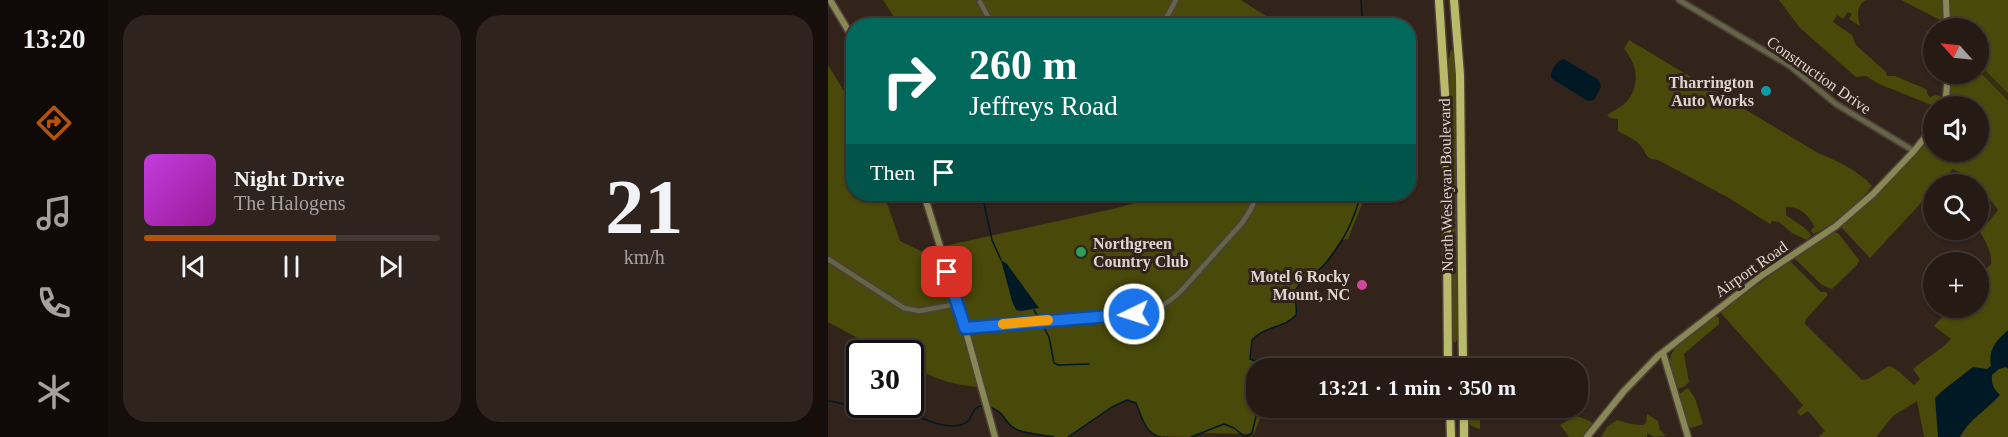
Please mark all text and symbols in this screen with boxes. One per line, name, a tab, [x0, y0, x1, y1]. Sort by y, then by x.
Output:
north arrow	[1923, 18, 1989, 84]
map controls	[1923, 18, 1989, 318]
text: 13:20	[23, 24, 86, 54]
street label: Construction Drive	[1764, 33, 1874, 117]
icon: right	[870, 42, 948, 120]
text: 260 m	[969, 42, 1078, 88]
place label: Tharrington Auto Works	[1669, 74, 1754, 109]
marker: Tharrington Auto Works	[1759, 84, 1773, 98]
text: Jeffreys Road	[969, 91, 1118, 121]
button: sound	[1923, 96, 1989, 162]
street label: North Wesleyan Boulevard	[1436, 98, 1457, 272]
icon: directions	[33, 102, 75, 144]
icon: arrive	[927, 156, 960, 189]
text: Then	[870, 160, 915, 185]
text: 21	[605, 163, 683, 250]
text: Night Drive	[234, 166, 345, 191]
button: search	[1923, 174, 1989, 240]
icon: music	[33, 192, 75, 234]
text: The Halogens	[234, 192, 346, 214]
place label: Northgreen Country Club	[1093, 235, 1189, 271]
street label: Airport Road	[1711, 238, 1791, 301]
marker: Northgreen Country Club	[1074, 245, 1088, 259]
text: km/h	[624, 246, 665, 268]
pin	[921, 246, 972, 297]
icon: previous	[177, 250, 210, 283]
icon: pause	[275, 250, 308, 283]
icon: next	[374, 250, 407, 283]
button: +	[1923, 252, 1989, 318]
icon: arrive	[930, 255, 963, 288]
place label: Motel 6 Rocky Mount, NC	[1250, 268, 1350, 303]
marker: Motel 6 Rocky Mount, NC	[1355, 278, 1369, 292]
icon: phone	[33, 282, 75, 324]
position arrow	[1102, 282, 1166, 346]
speed limit sign: 30	[846, 340, 924, 418]
icon: climate	[33, 371, 75, 413]
text: 13:21 · 1 min · 350 m	[1318, 375, 1516, 400]

